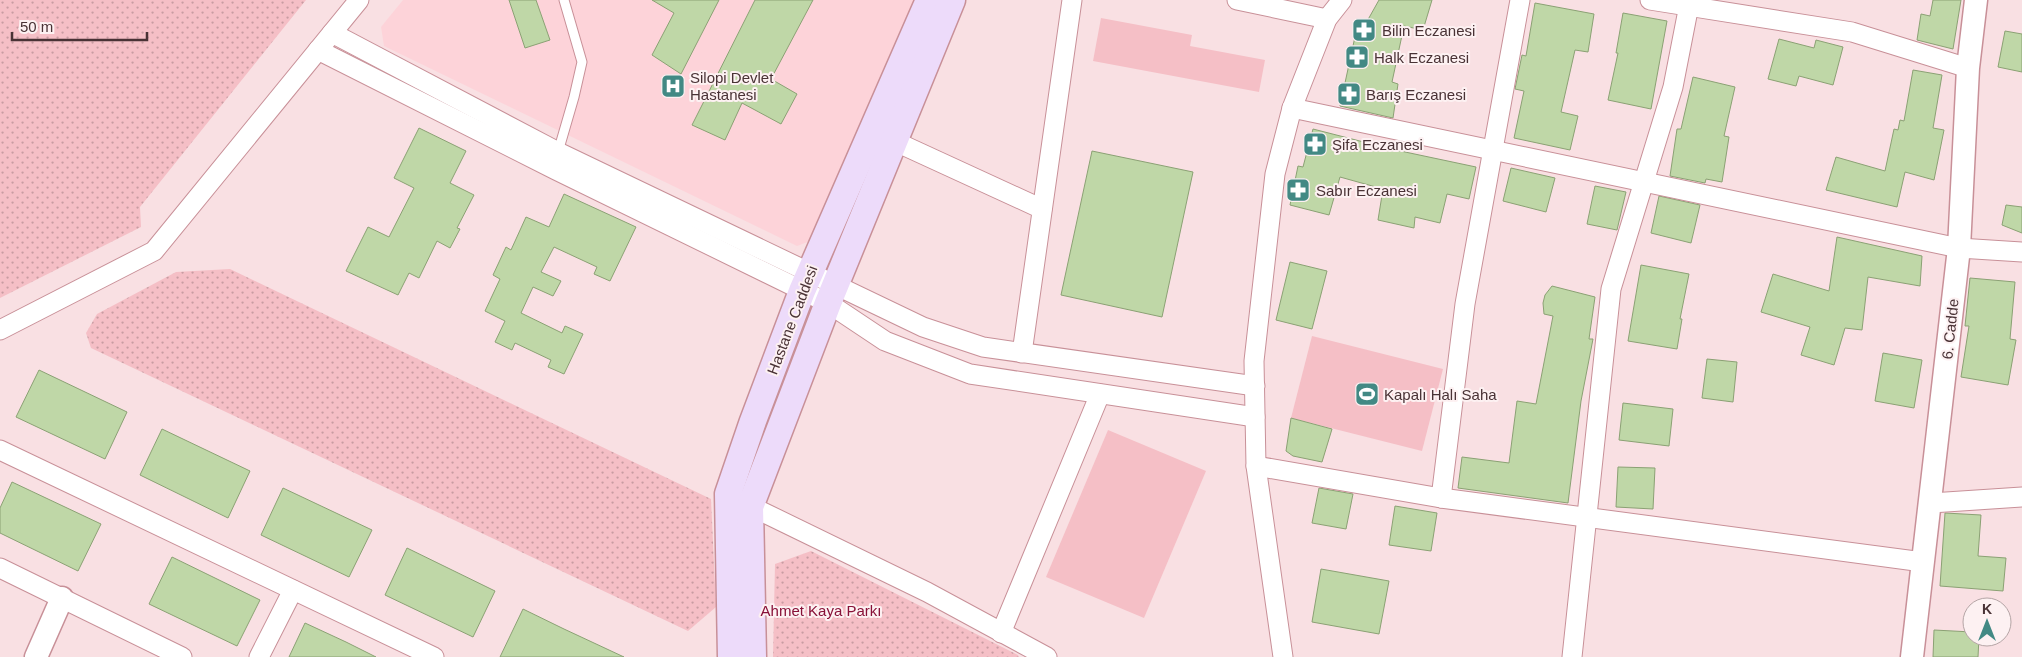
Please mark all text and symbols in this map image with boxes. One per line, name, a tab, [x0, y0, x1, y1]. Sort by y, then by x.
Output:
scale bar	[12, 10, 148, 42]
pharmacy icon: Bilin Eczanesi	[1351, 17, 1377, 43]
text: 50 m	[20, 18, 53, 35]
place label: Bilin Eczanesi	[1382, 22, 1475, 39]
pharmacy icon: Halk Eczanesi	[1344, 44, 1370, 70]
place label: Halk Eczanesi	[1374, 49, 1469, 66]
place label: Silopi Devlet Hastanesi	[690, 69, 774, 103]
hospital icon: Silopi Devlet Hastanesi	[660, 73, 686, 99]
pharmacy icon: Barış Eczanesi	[1336, 81, 1362, 107]
place label: Barış Eczanesi	[1366, 86, 1466, 103]
pharmacy icon: Şifa Eczanesi	[1302, 131, 1328, 157]
place label: Şifa Eczanesi	[1332, 136, 1423, 153]
pharmacy icon: Sabır Eczanesi	[1285, 177, 1311, 203]
place label: Sabır Eczanesi	[1316, 182, 1417, 199]
street label: Hastane Caddesi	[763, 263, 821, 377]
street label: 6. Cadde	[1938, 298, 1962, 360]
sports icon: Kapalı Halı Saha	[1354, 381, 1380, 407]
place label: Kapalı Halı Saha	[1384, 386, 1497, 403]
north arrow	[1962, 597, 2012, 647]
text: K	[1982, 601, 1992, 617]
park label: Ahmet Kaya Parkı	[761, 602, 881, 619]

